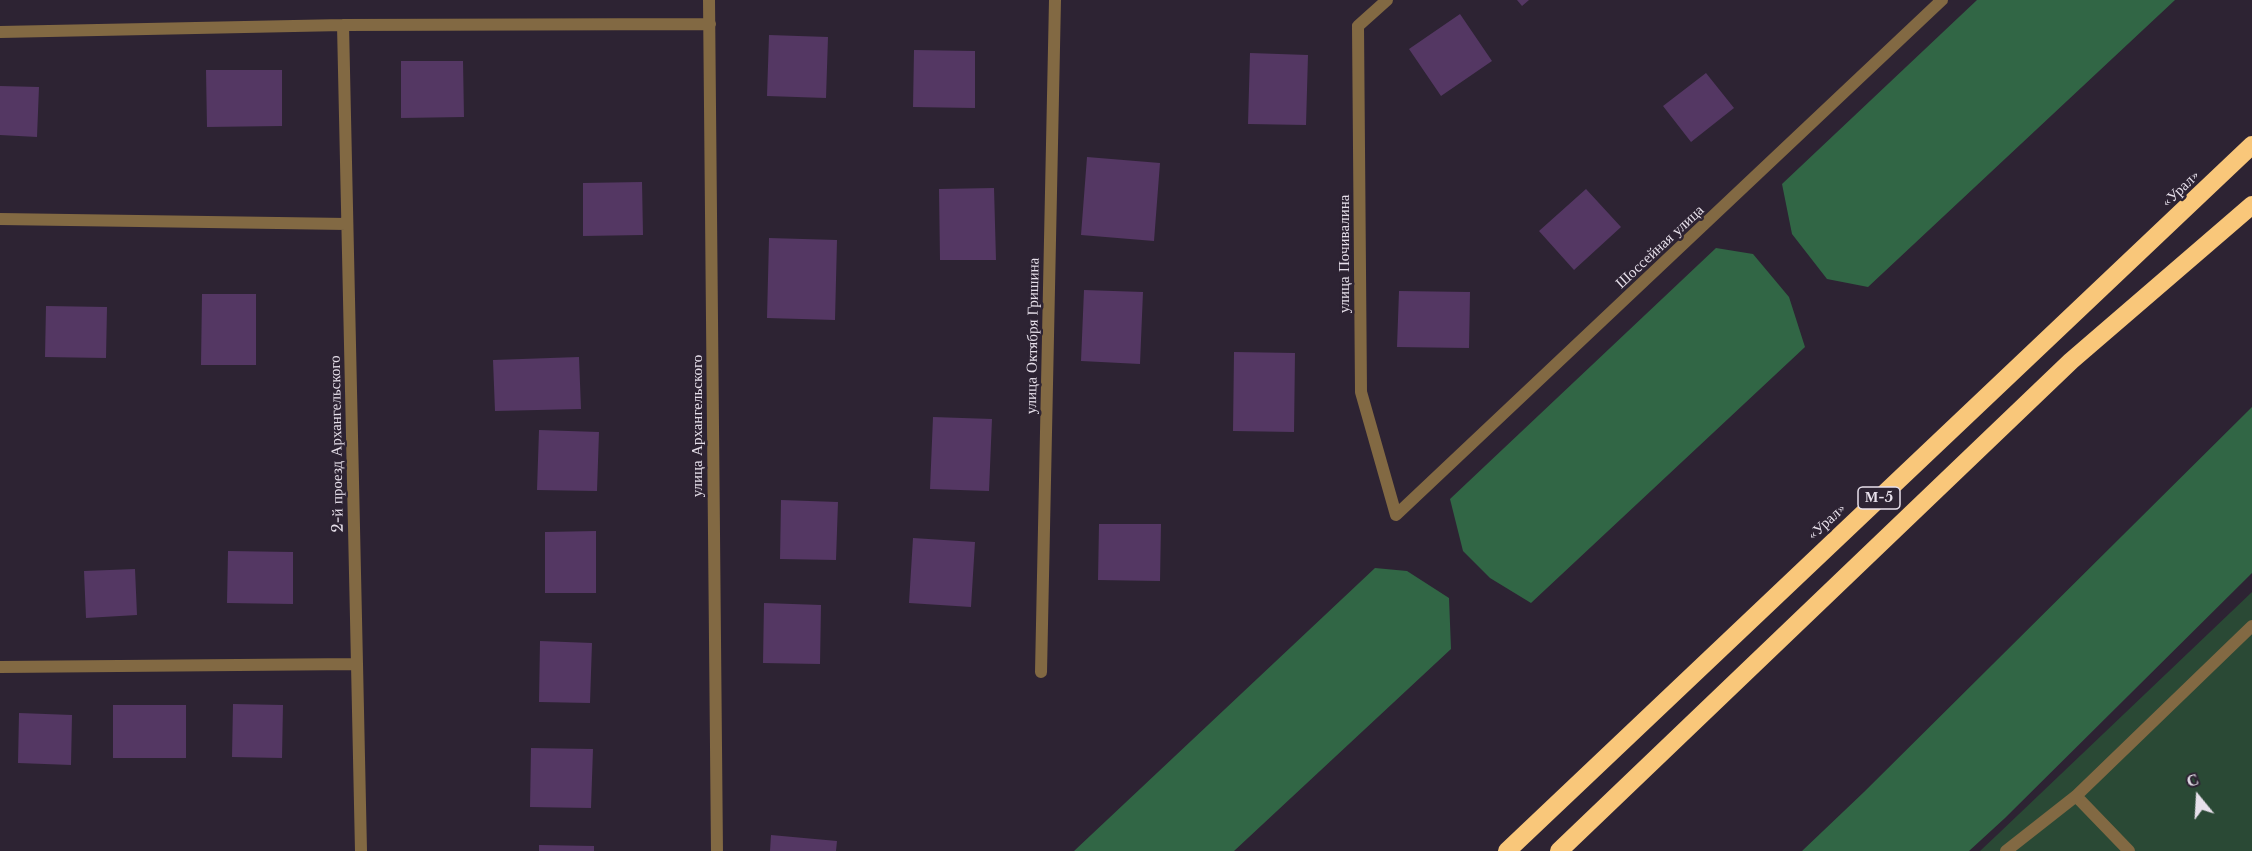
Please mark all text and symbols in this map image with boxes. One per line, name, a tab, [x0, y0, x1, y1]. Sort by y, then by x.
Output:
street label: «Урал»	[2158, 167, 2204, 211]
street label: улица Почивалина	[1336, 195, 1354, 313]
street label: Шоссейная улица	[1612, 202, 1708, 292]
street label: улица Октября Гришина	[1023, 258, 1043, 414]
street label: 2-й проезд Архангельского	[326, 355, 348, 533]
street label: улица Архангельского	[689, 355, 707, 497]
road number: М-5	[1858, 487, 1900, 509]
street label: «Урал»	[1804, 500, 1850, 544]
north arrow	[2168, 767, 2228, 827]
text: С	[2184, 769, 2201, 791]

